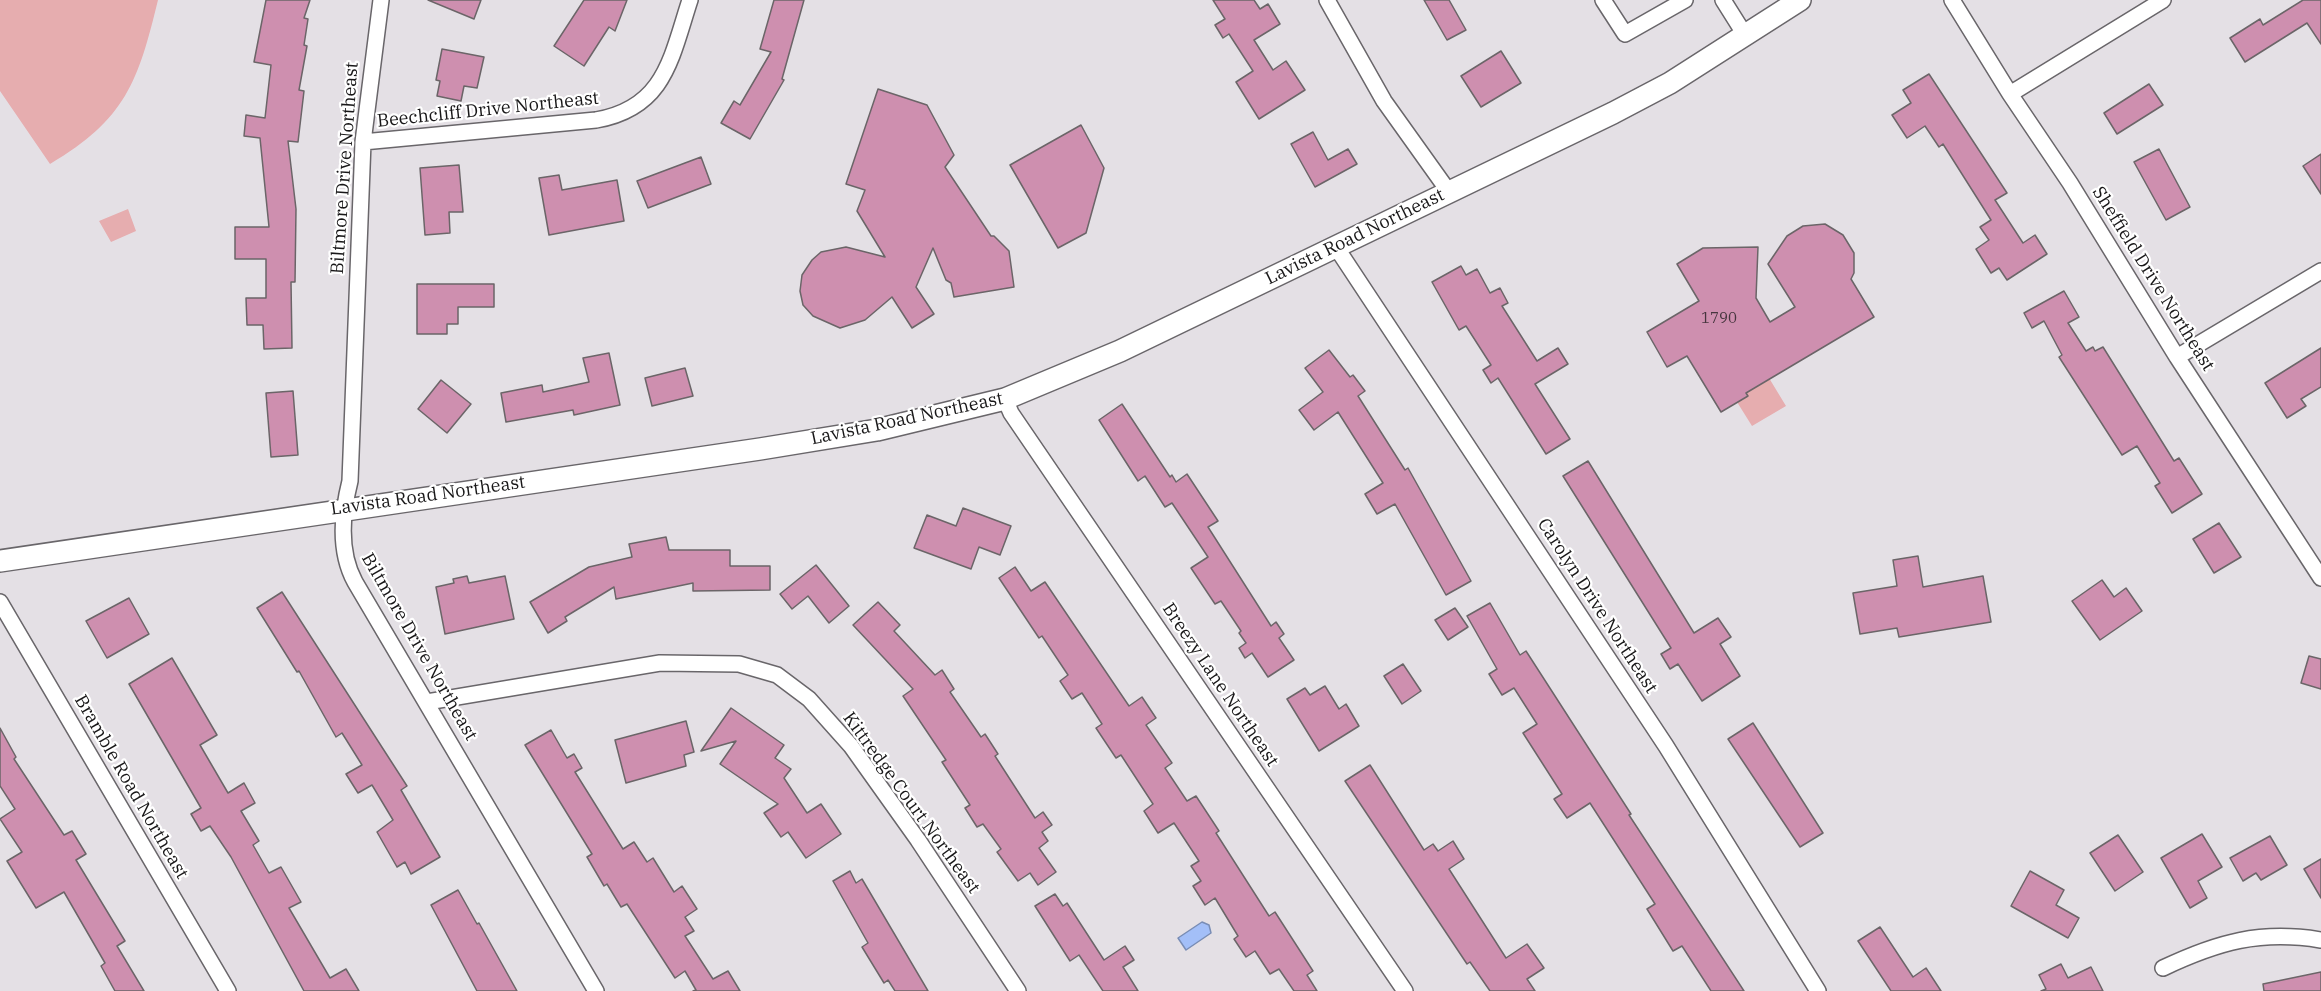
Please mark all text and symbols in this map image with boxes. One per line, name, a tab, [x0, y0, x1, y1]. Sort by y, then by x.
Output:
street label: Biltmore Drive Northeast	[327, 61, 363, 275]
street label: Beechcliff Drive Northeast	[376, 88, 600, 132]
street label: Sheffield Drive Northeast	[2087, 183, 2219, 375]
street label: Lavista Road Northeast	[1262, 184, 1448, 290]
house number: 1790	[1701, 310, 1737, 328]
street label: Lavista Road Northeast	[809, 388, 1005, 450]
street label: Lavista Road Northeast	[329, 472, 527, 520]
street label: Carolyn Drive Northeast	[1532, 514, 1662, 698]
street label: Biltmore Drive Northeast	[356, 550, 482, 744]
street label: Breezy Lane Northeast	[1157, 599, 1283, 771]
street label: Bramble Road Northeast	[70, 691, 192, 883]
street label: Kittredge Court Northeast	[838, 708, 984, 898]

